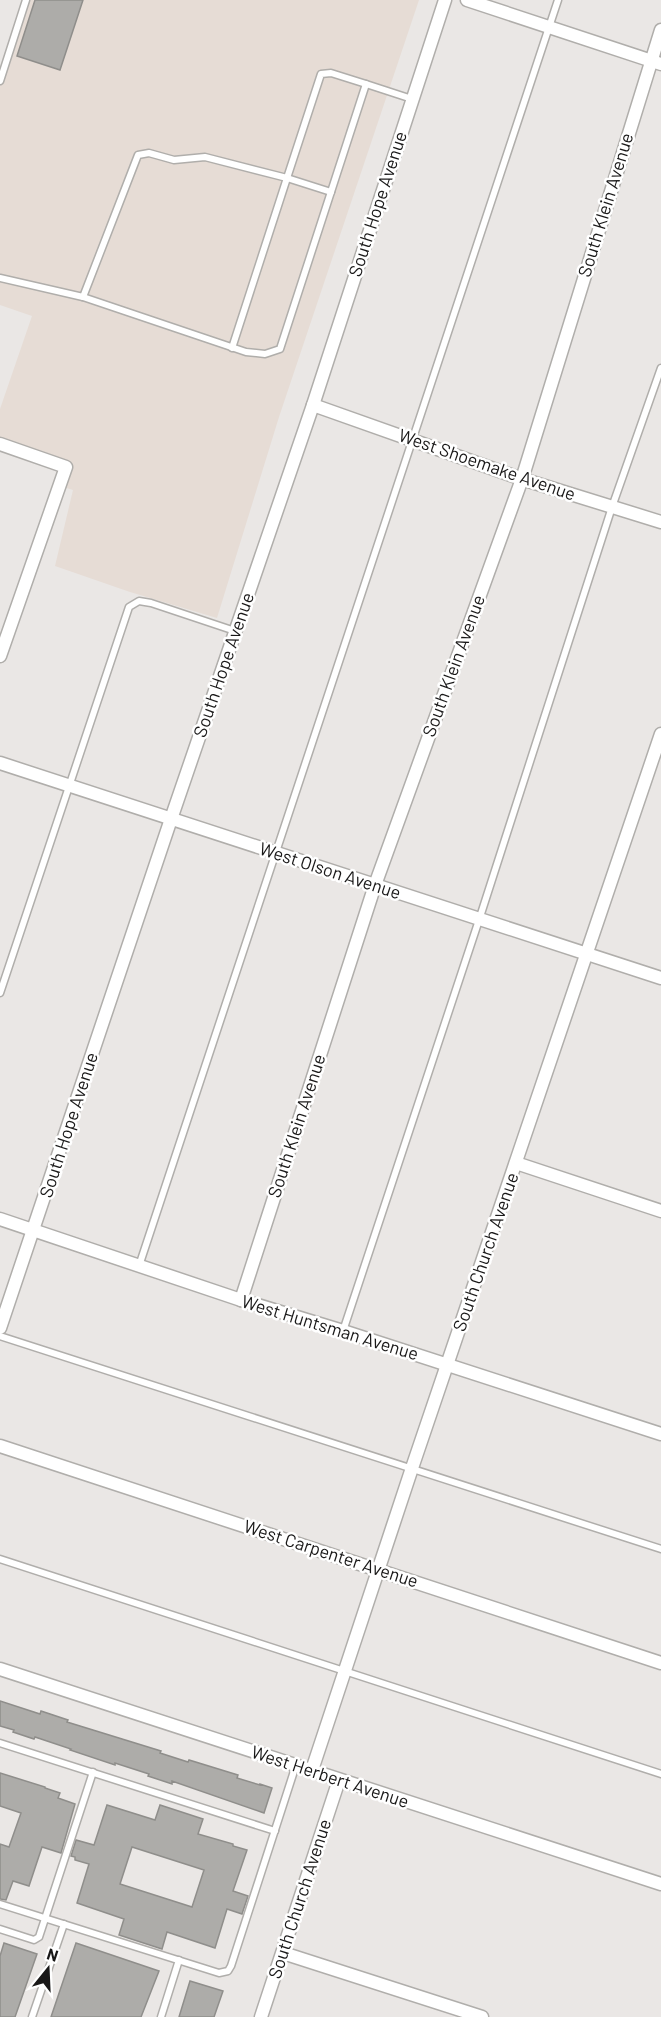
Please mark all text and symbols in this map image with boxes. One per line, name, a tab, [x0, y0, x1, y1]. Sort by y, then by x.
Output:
street label: South Hope Avenue	[343, 128, 411, 279]
street label: South Klein Avenue	[573, 130, 637, 279]
street label: West Shoemake Avenue	[396, 423, 579, 505]
street label: South Hope Avenue	[188, 589, 258, 740]
street label: South Klein Avenue	[417, 592, 489, 740]
street label: West Olson Avenue	[257, 837, 404, 903]
street label: South Hope Avenue	[34, 1049, 102, 1200]
street label: South Klein Avenue	[262, 1051, 330, 1200]
street label: South Church Avenue	[448, 1169, 523, 1334]
street label: West Huntsman Avenue	[239, 1290, 422, 1364]
street label: West Carpenter Avenue	[241, 1514, 421, 1592]
street label: West Herbert Avenue	[249, 1740, 412, 1812]
street label: South Church Avenue	[263, 1816, 335, 1981]
north arrow	[18, 1939, 78, 1999]
text: N	[45, 1944, 61, 1965]

